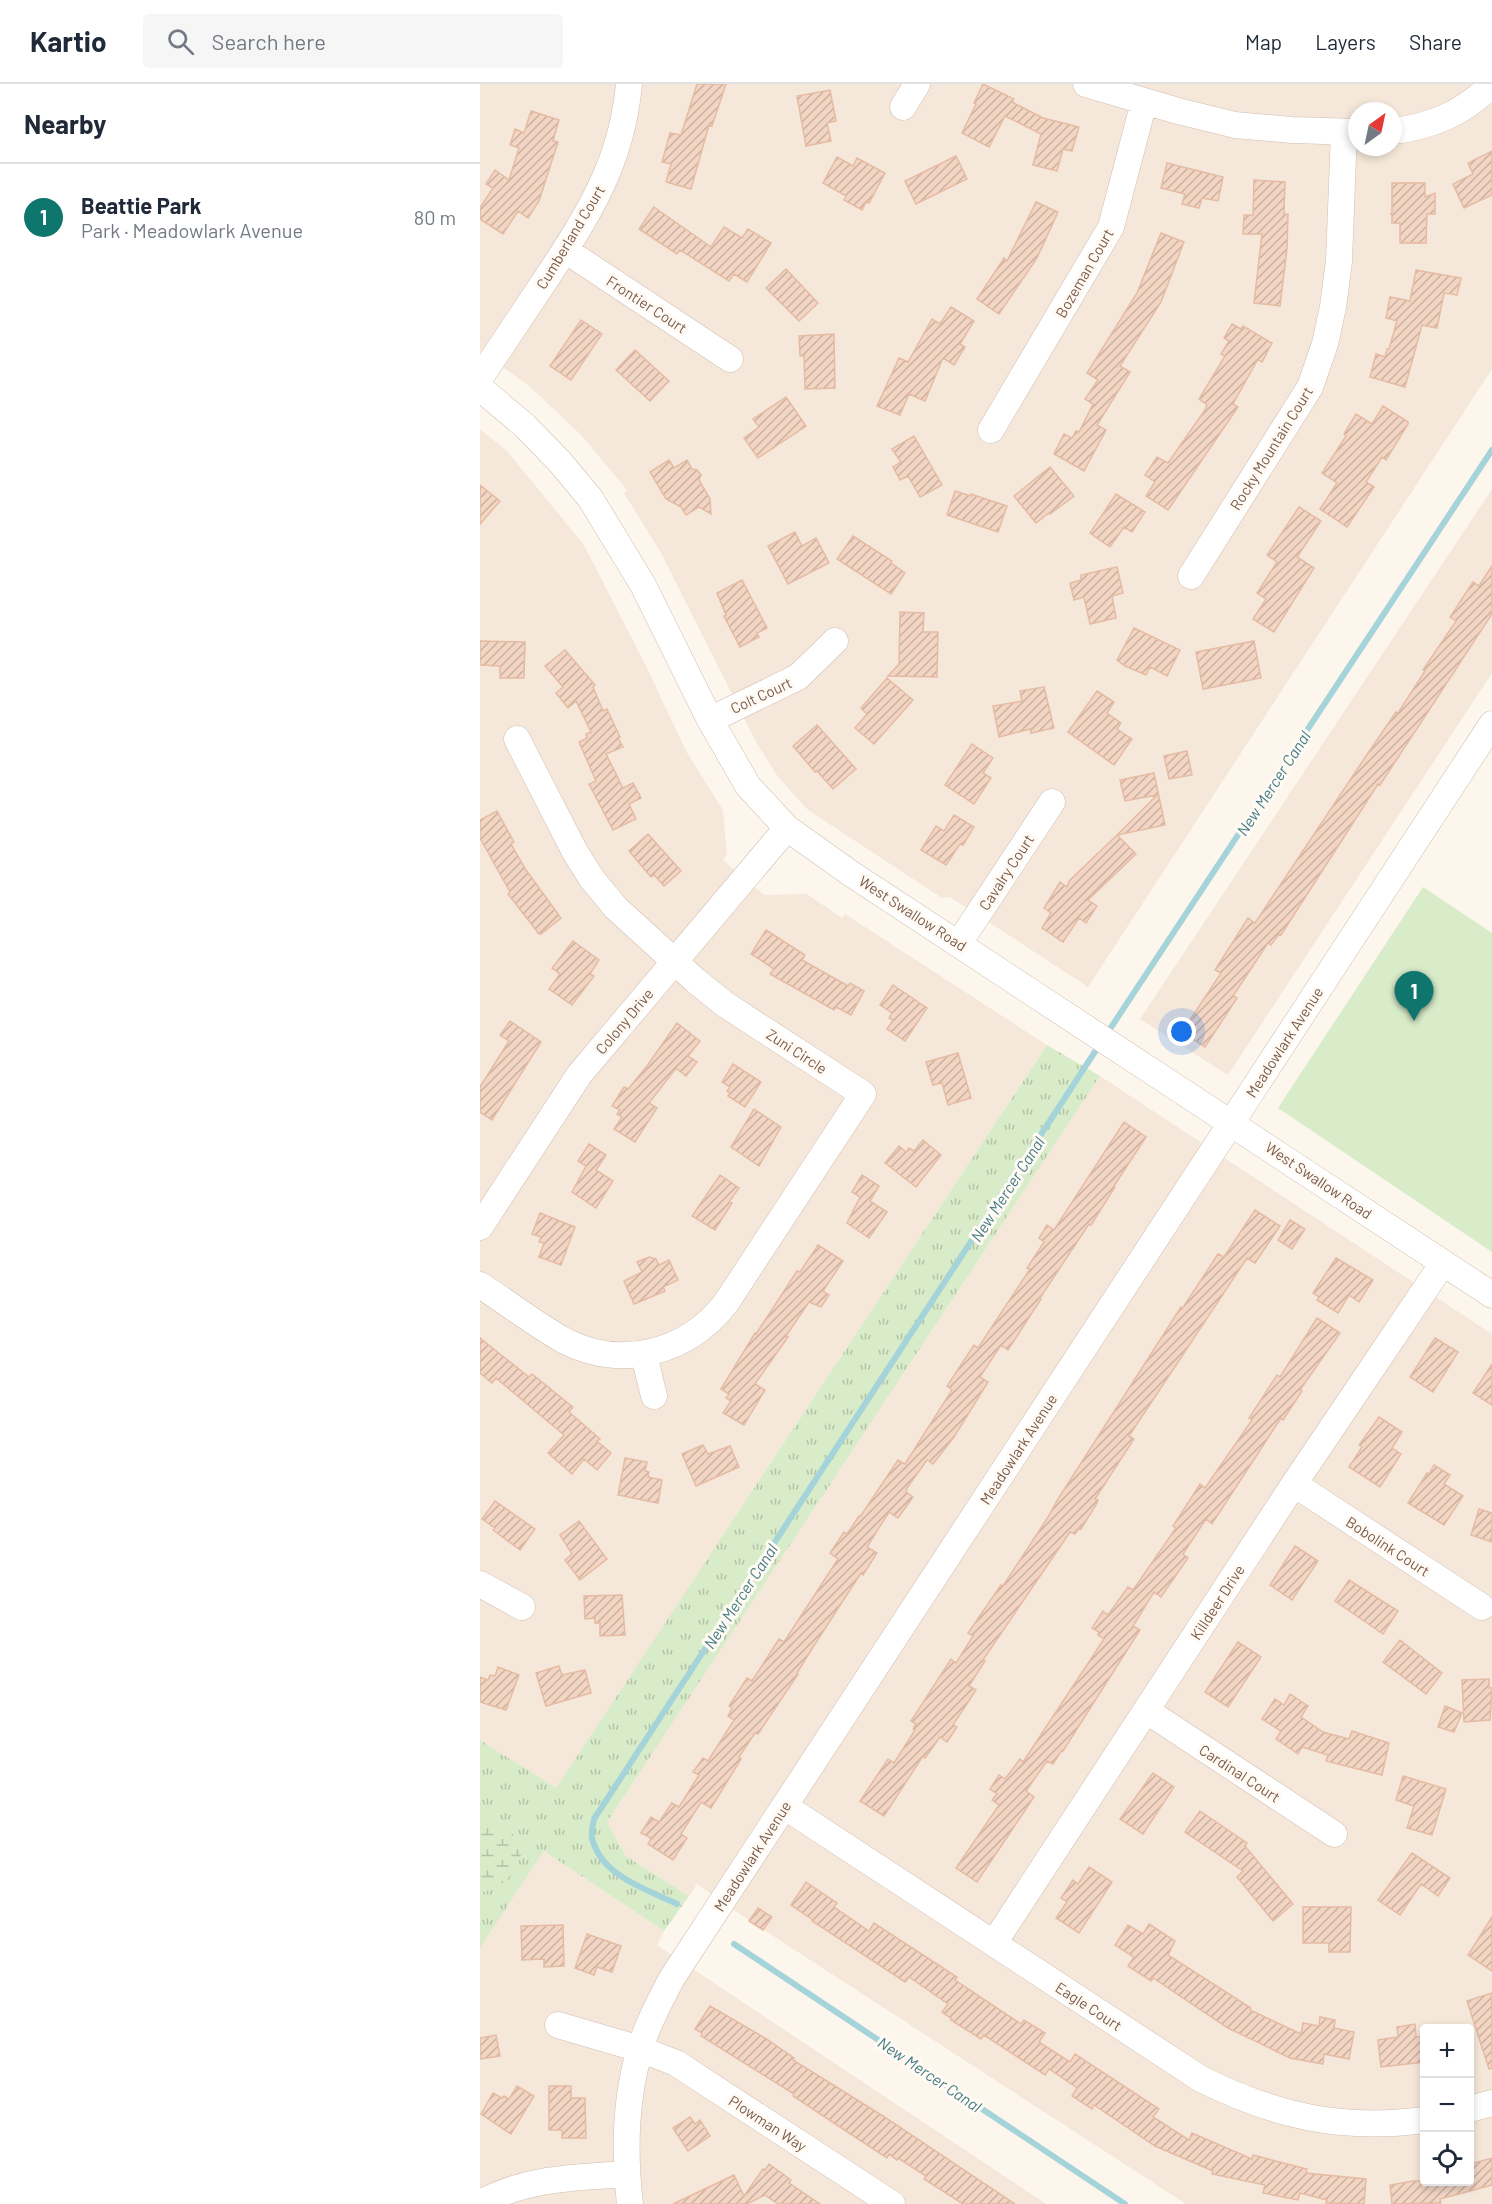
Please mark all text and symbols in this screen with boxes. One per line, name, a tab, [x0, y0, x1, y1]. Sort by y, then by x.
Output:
search box	[143, 14, 563, 68]
text: Kartio	[30, 24, 107, 58]
icon: search	[164, 25, 197, 58]
text: Search here	[212, 28, 326, 54]
text: Map	[1245, 29, 1282, 54]
text: Layers	[1315, 29, 1376, 54]
text: Share	[1409, 29, 1462, 54]
north arrow	[1348, 102, 1402, 156]
text: Nearby	[24, 108, 106, 139]
street label: Cumberland Court	[532, 182, 608, 292]
text: Beattie Park	[81, 192, 201, 218]
text: 1	[40, 205, 47, 229]
text: 80 m	[414, 205, 456, 229]
text: Park · Meadowlark Avenue	[81, 218, 303, 242]
street label: Bozeman Court	[1051, 225, 1117, 321]
street label: Frontier Court	[603, 271, 691, 337]
street label: Rocky Mountain Court	[1226, 383, 1316, 513]
street label: Colt Court	[727, 673, 795, 717]
water label: New Mercer Canal	[1232, 727, 1314, 839]
street label: Cavalry Court	[975, 831, 1037, 913]
street label: West Swallow Road	[856, 871, 970, 955]
pin: 1	[1394, 972, 1434, 1021]
street label: Meadowlark Avenue	[1242, 983, 1326, 1101]
street label: Colony Drive	[591, 985, 657, 1057]
your location	[1167, 1017, 1196, 1046]
street label: Zuni Circle	[763, 1025, 831, 1077]
water label: New Mercer Canal	[966, 1133, 1048, 1245]
street label: West Swallow Road	[1262, 1138, 1376, 1222]
street label: Meadowlark Avenue	[976, 1390, 1060, 1508]
street label: Bobolink Court	[1343, 1512, 1433, 1580]
water label: New Mercer Canal	[699, 1540, 781, 1652]
street label: Killdeer Drive	[1186, 1561, 1248, 1643]
street label: Cardinal Court	[1196, 1740, 1284, 1806]
street label: Meadowlark Avenue	[710, 1797, 794, 1915]
street label: Eagle Court	[1052, 1978, 1126, 2034]
map controls	[1420, 2024, 1474, 2186]
button: +	[1420, 2024, 1474, 2078]
water label: New Mercer Canal	[875, 2032, 986, 2116]
button: −	[1420, 2078, 1474, 2132]
street label: Plowman Way	[726, 2091, 810, 2155]
button: locate	[1420, 2132, 1474, 2186]

